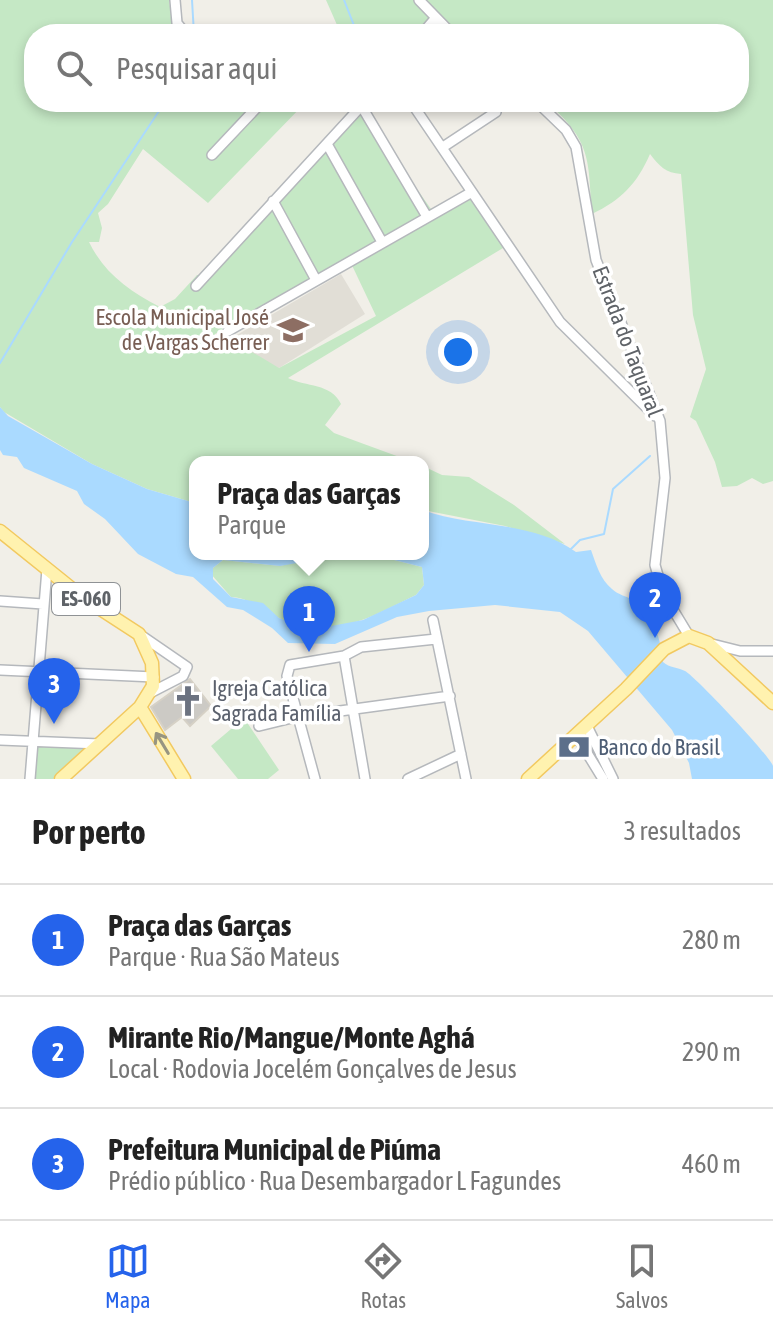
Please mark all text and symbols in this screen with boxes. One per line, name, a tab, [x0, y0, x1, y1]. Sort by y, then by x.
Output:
search box	[24, 24, 749, 112]
icon: search	[52, 46, 96, 90]
text: Pesquisar aqui	[116, 51, 277, 85]
street label: Estrada do Taquaral	[587, 262, 669, 420]
place label: Escola Municipal José de Vargas Scherrer	[95, 304, 270, 355]
school or university icon: Escola Municipal José de Vargas Scherrer	[276, 313, 310, 347]
your location	[438, 332, 478, 372]
popup	[189, 456, 429, 560]
text: Praça das Garças	[217, 476, 401, 510]
text: Parque	[217, 510, 286, 540]
pin: 2	[629, 572, 681, 638]
road number: ES-060	[52, 583, 120, 615]
pin: 1	[283, 586, 335, 652]
pin: 3	[28, 658, 80, 724]
place label: Igreja Católica Sagrada Família	[212, 675, 342, 726]
church icon: Igreja Católica Sagrada Família	[171, 684, 205, 718]
bank icon: Banco do Brasil	[557, 730, 591, 764]
one-way arrow	[153, 732, 169, 755]
place label: Banco do Brasil	[598, 734, 720, 760]
text: Por perto	[32, 812, 146, 851]
text: 3 resultados	[624, 816, 741, 846]
text: Praça das Garças	[108, 908, 291, 942]
text: 1	[52, 925, 64, 955]
text: 280 m	[682, 925, 741, 955]
text: Parque · Rua São Mateus	[108, 942, 340, 972]
text: Mirante Rio/Mangue/Monte Aghá	[108, 1020, 475, 1054]
text: 2	[52, 1037, 64, 1067]
text: 290 m	[682, 1037, 741, 1067]
text: Local · Rodovia Jocelém Gonçalves de Jesus	[108, 1054, 517, 1084]
text: Prefeitura Municipal de Piúma	[108, 1132, 441, 1166]
text: 3	[52, 1149, 64, 1179]
text: 460 m	[682, 1149, 741, 1179]
text: Prédio público · Rua Desembargador L Fagundes	[108, 1166, 561, 1196]
tab: Mapa	[105, 1239, 151, 1313]
tab: Rotas	[360, 1239, 406, 1313]
tab: Salvos	[616, 1239, 668, 1313]

